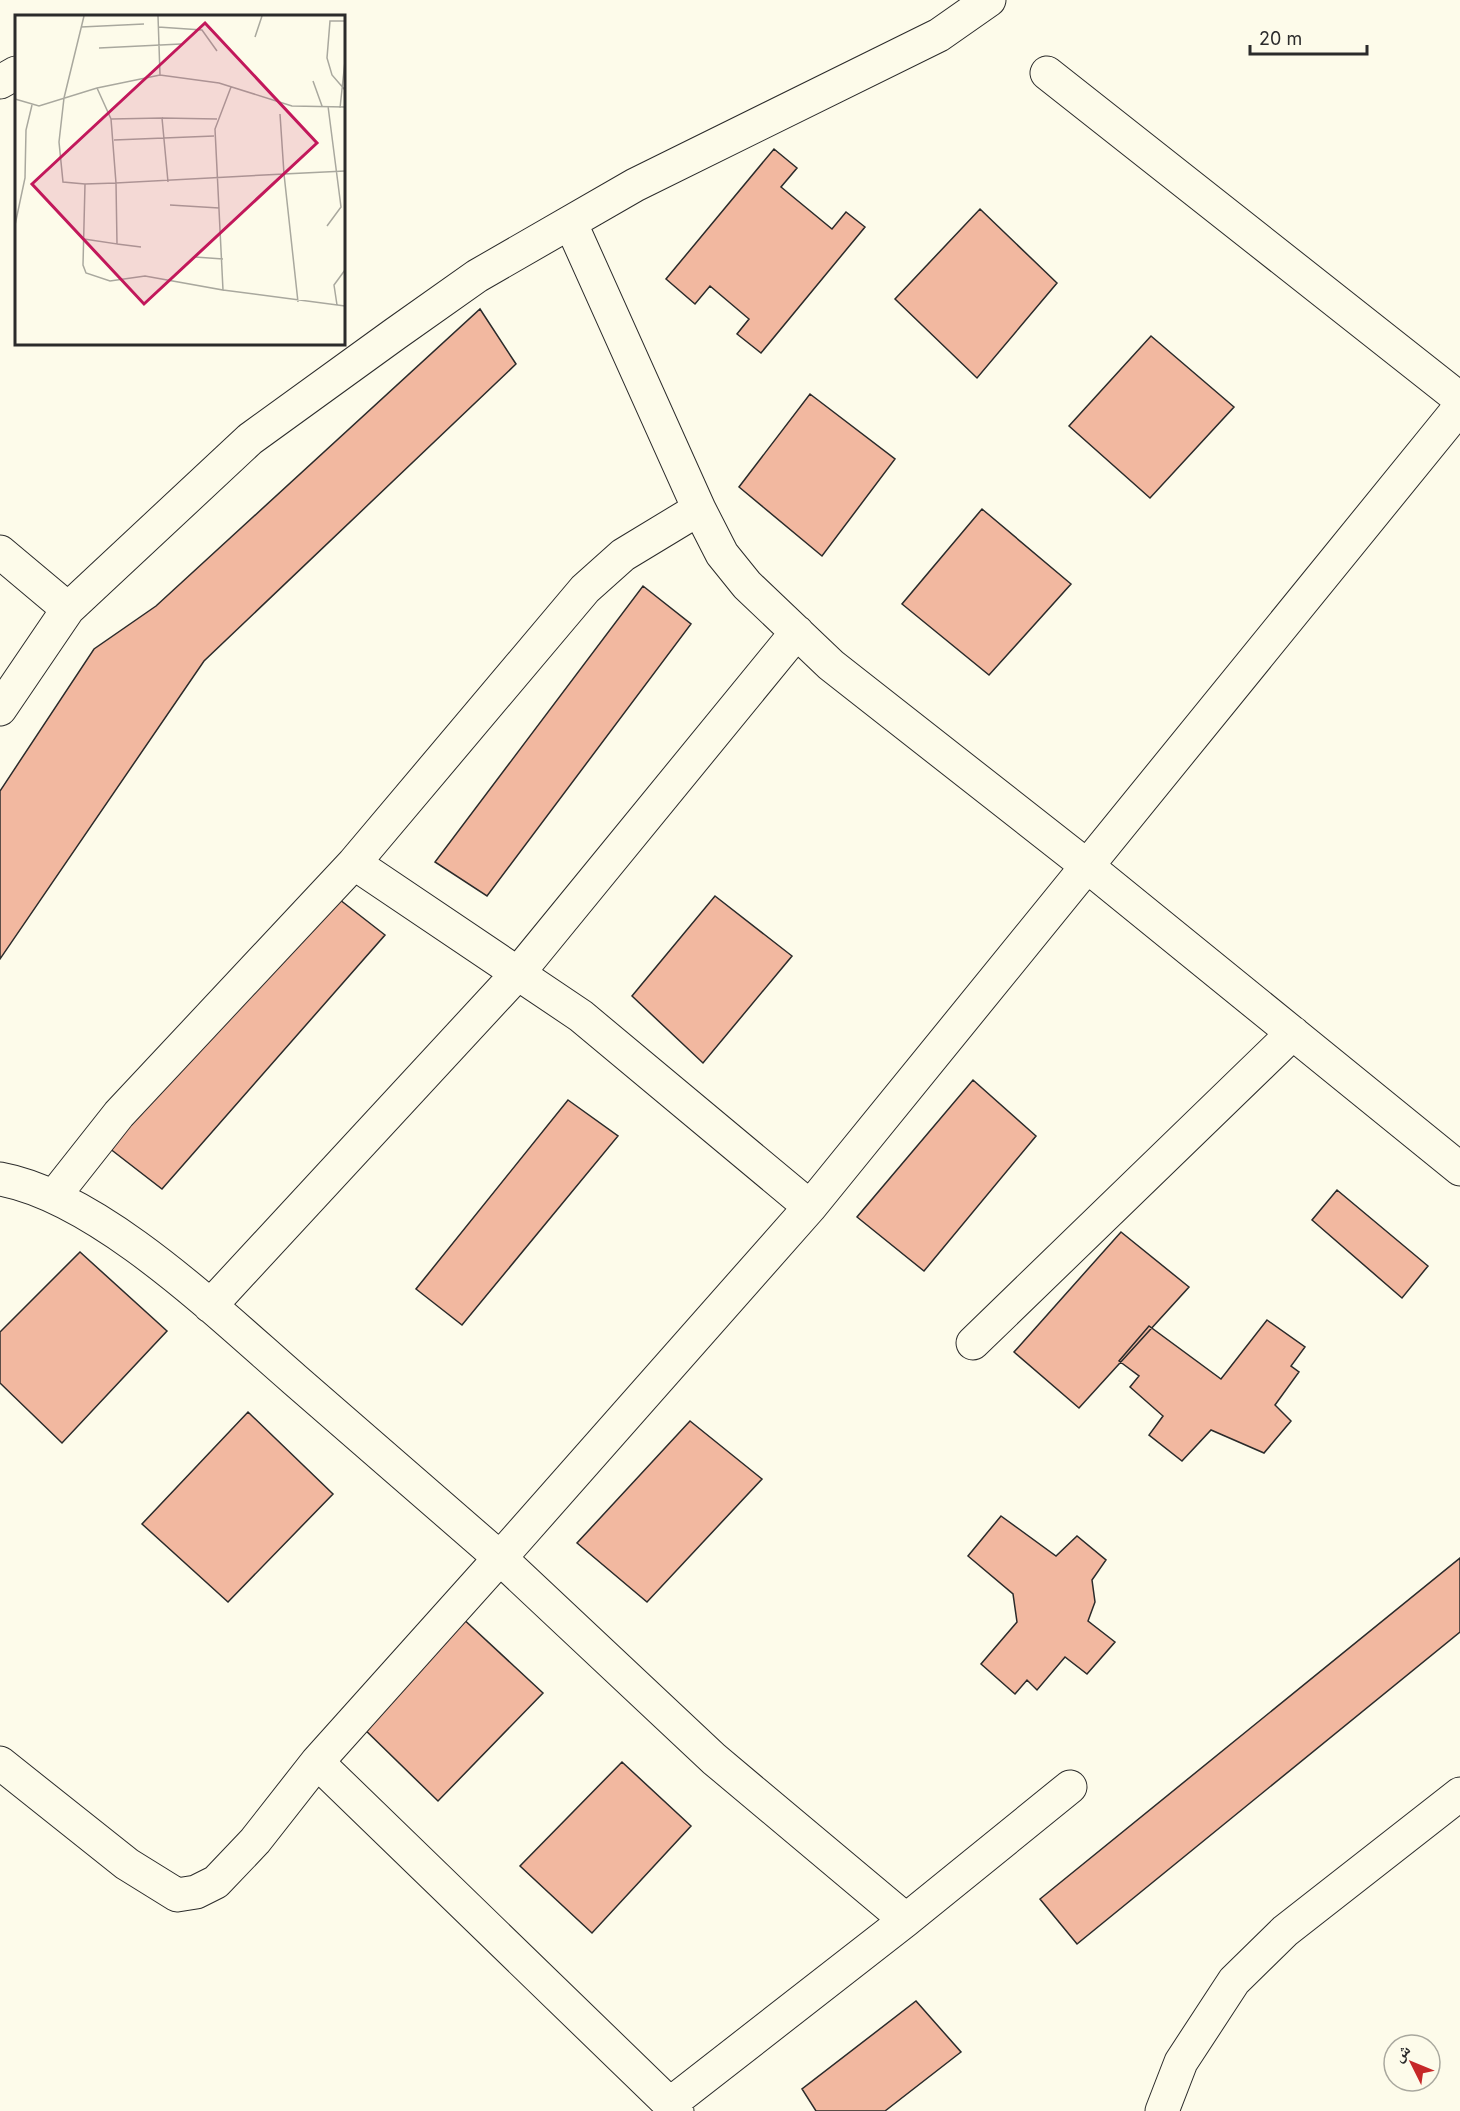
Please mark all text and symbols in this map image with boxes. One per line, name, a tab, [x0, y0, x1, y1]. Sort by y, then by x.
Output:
inset map	[15, 15, 345, 345]
scale bar	[1250, 18, 1367, 56]
text: 20 m	[1259, 28, 1302, 49]
north arrow	[1382, 2033, 1442, 2093]
text: ش	[1388, 2040, 1414, 2066]

